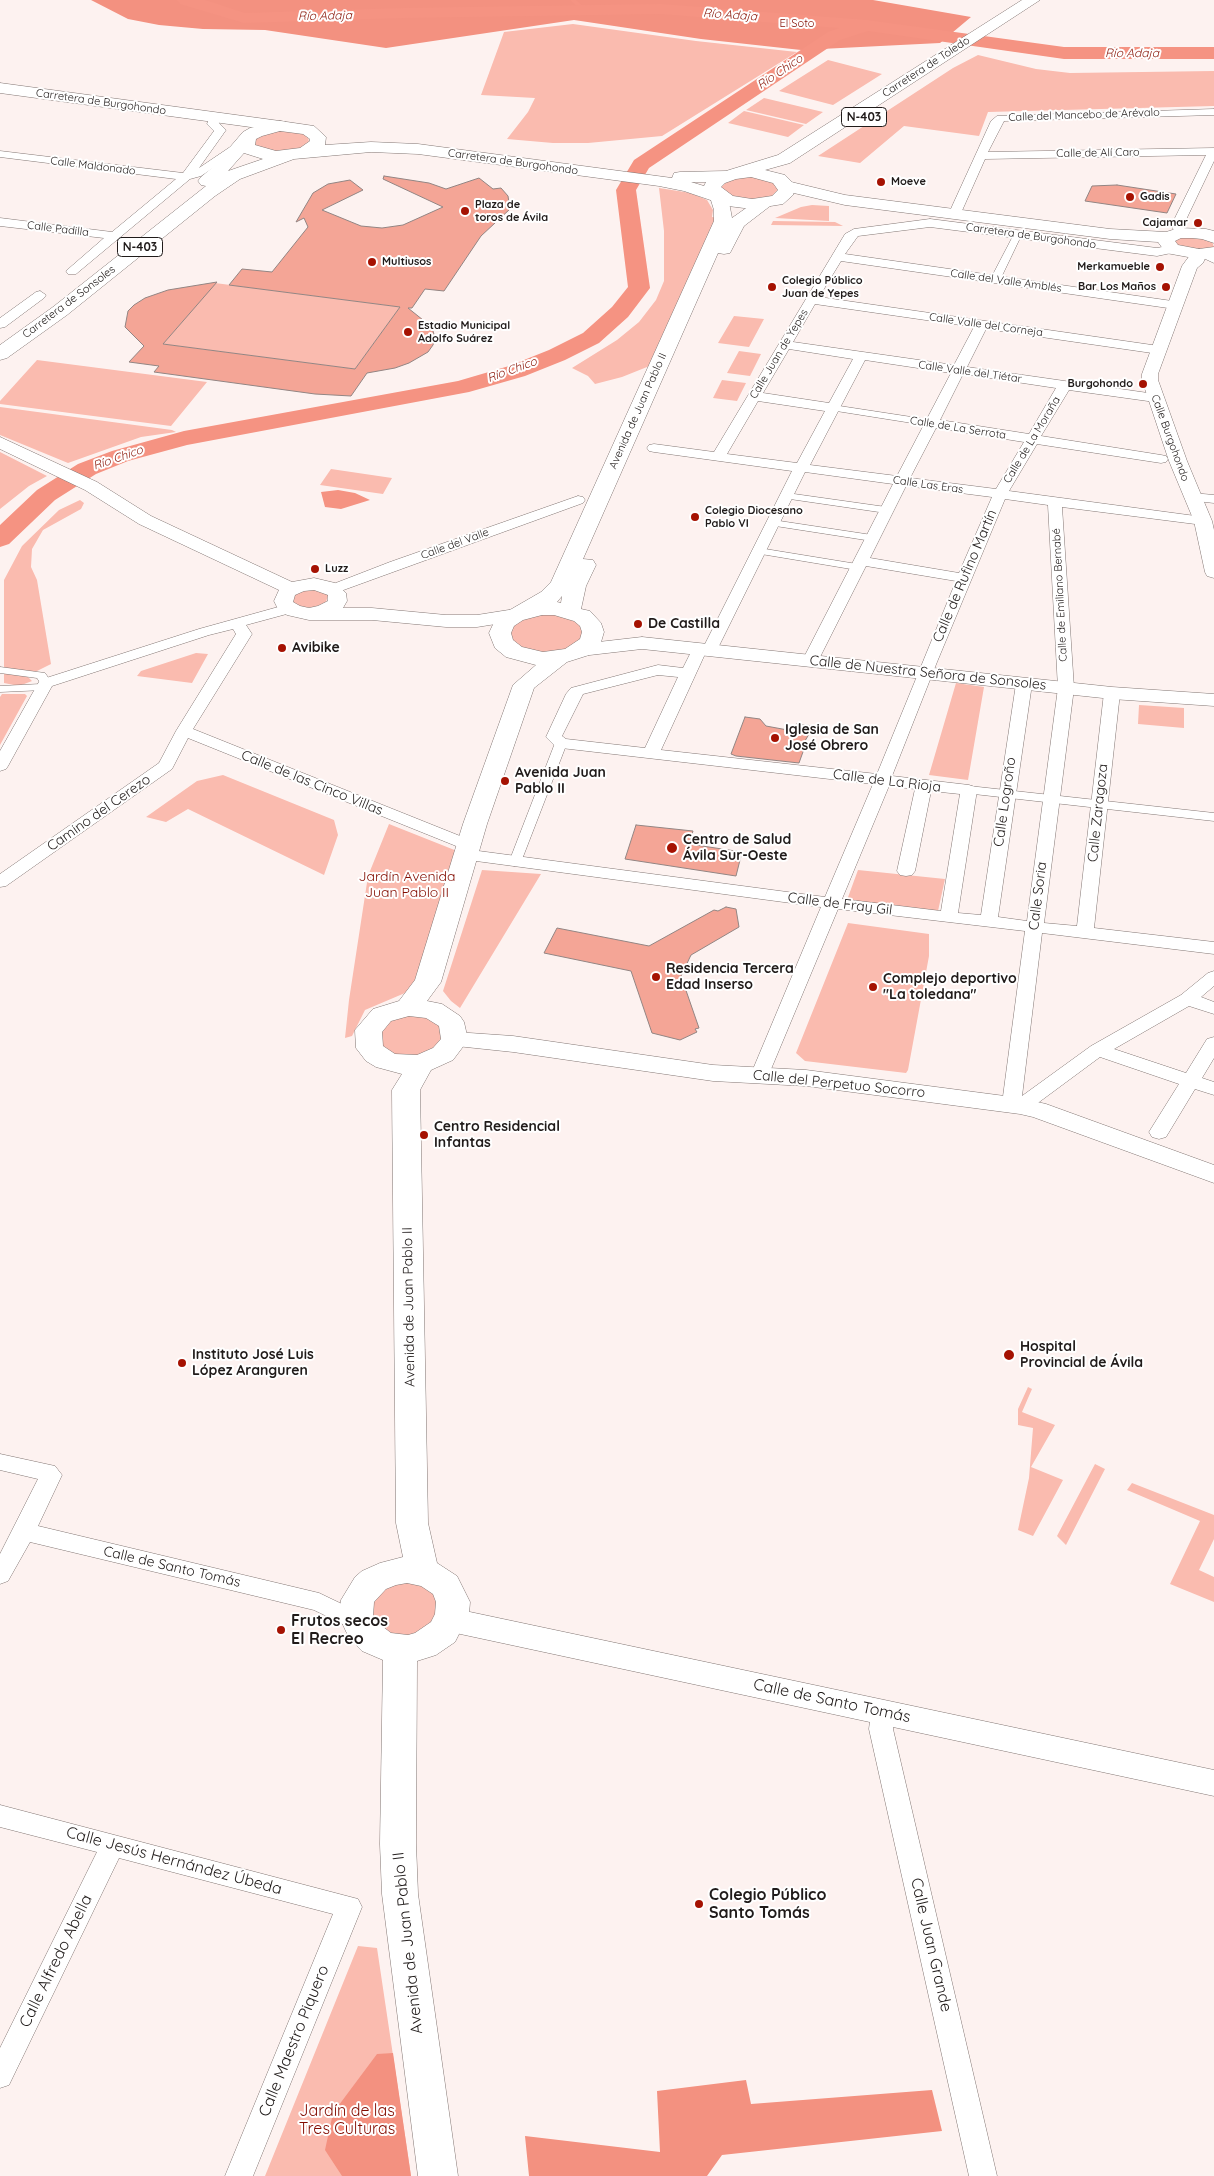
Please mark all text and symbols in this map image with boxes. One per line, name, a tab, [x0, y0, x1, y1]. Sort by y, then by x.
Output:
water label: Río Adaja	[703, 6, 757, 24]
water label: Río Adaja	[298, 8, 352, 24]
park label: El Soto	[780, 17, 814, 31]
street label: Carretera de Toledo	[880, 34, 972, 100]
water label: Río Adaja	[1105, 46, 1159, 60]
water label: Río Chico	[754, 52, 806, 92]
street label: Carretera de Burgohondo	[35, 86, 167, 118]
street label: Calle del Mancebo de Arévalo	[1008, 106, 1160, 124]
road number: N-403	[842, 108, 886, 126]
street label: Carretera de Burgohondo	[447, 146, 579, 178]
street label: Calle de Alí Caro	[1056, 146, 1140, 160]
street label: Calle Maldonado	[50, 154, 136, 178]
place label: Moeve	[891, 175, 926, 189]
marker: Moeve	[875, 176, 887, 188]
place label: Gadis	[1140, 190, 1170, 204]
marker: Gadis	[1124, 191, 1136, 203]
place label: Plaza de toros de Ávila	[475, 198, 548, 224]
marker: Plaza de toros de Ávila	[459, 205, 471, 217]
place label: Cajamar	[1142, 216, 1188, 230]
marker: Cajamar	[1192, 217, 1204, 229]
street label: Calle Padilla	[26, 219, 90, 239]
street label: Carretera de Burgohondo	[965, 220, 1097, 252]
road number: N-403	[118, 238, 162, 256]
place label: Multiusos	[382, 255, 431, 269]
marker: Multiusos	[366, 256, 378, 268]
place label: Merkamueble	[1077, 260, 1150, 274]
marker: Merkamueble	[1154, 261, 1166, 273]
street label: Carretera de Sonsoles	[20, 263, 118, 341]
street label: Calle del Valle Amblés	[950, 267, 1062, 295]
place label: Colegio Público Juan de Yepes	[782, 274, 863, 300]
place label: Bar Los Maños	[1078, 280, 1156, 294]
marker: Colegio Público Juan de Yepes	[766, 281, 778, 293]
marker: Bar Los Maños	[1160, 281, 1172, 293]
street label: Calle Juan de Yepes	[747, 307, 811, 401]
street label: Calle Valle del Corneja	[928, 310, 1044, 340]
place label: Estadio Municipal Adolfo Suárez	[418, 319, 510, 345]
marker: Estadio Municipal Adolfo Suárez	[402, 326, 414, 338]
street label: Avenida de Juan Pablo II	[606, 351, 670, 471]
water label: Río Chico	[485, 354, 539, 386]
street label: Calle Valle del Tiétar	[917, 358, 1023, 386]
place label: Burgohondo	[1067, 377, 1133, 391]
marker: Burgohondo	[1137, 378, 1149, 390]
street label: Calle Burgohondo	[1148, 393, 1192, 483]
street label: Calle de La Moraña	[1001, 394, 1063, 486]
street label: Calle de La Serrota	[909, 414, 1007, 442]
water label: Río Chico	[91, 443, 145, 473]
street label: Calle Las Eras	[892, 474, 964, 496]
place label: Colegio Diocesano Pablo VI	[705, 504, 803, 530]
street label: Calle de Rufino Martín	[929, 507, 1001, 645]
marker: Colegio Diocesano Pablo VI	[689, 511, 701, 523]
street label: Calle del Valle	[419, 526, 491, 562]
street label: Calle de Emiliano Bernabé	[1050, 528, 1070, 662]
place label: Luzz	[325, 562, 348, 576]
marker: Luzz	[309, 563, 321, 575]
place label: De Castilla	[648, 616, 720, 632]
marker: De Castilla	[632, 618, 644, 630]
place label: Avibike	[292, 640, 340, 656]
marker: Avibike	[276, 642, 288, 654]
street label: Calle de Nuestra Señora de Sonsoles	[809, 652, 1047, 694]
place label: Iglesia de San José Obrero	[785, 722, 879, 754]
marker: Iglesia de San José Obrero	[769, 732, 781, 744]
street label: Calle de las Cinco Villas	[239, 747, 385, 819]
street label: Calle Logroño	[990, 756, 1020, 848]
street label: Calle Zaragoza	[1084, 763, 1112, 863]
place label: Avenida Juan Pablo II	[515, 765, 606, 798]
street label: Calle de La Rioja	[832, 766, 942, 796]
street label: Camino del Cerezo	[44, 771, 154, 855]
marker: Avenida Juan Pablo II	[499, 775, 511, 787]
place label: Centro de Salud Ávila Sur-Oeste	[683, 832, 791, 864]
marker: Centro de Salud Ávila Sur-Oeste	[665, 841, 679, 855]
street label: Calle Soria	[1025, 861, 1051, 931]
park label: Jardín Avenida Juan Pablo II	[359, 869, 455, 902]
street label: Calle de Fray Gil	[787, 889, 893, 919]
place label: Residencia Tercera Edad Inserso	[666, 961, 794, 994]
marker: Residencia Tercera Edad Inserso	[650, 971, 662, 983]
place label: Complejo deportivo "La toledana"	[883, 971, 1017, 1004]
marker: Complejo deportivo "La toledana"	[867, 981, 879, 993]
street label: Calle del Perpetuo Socorro	[752, 1067, 926, 1101]
place label: Centro Residencial Infantas	[434, 1119, 560, 1152]
marker: Centro Residencial Infantas	[418, 1129, 430, 1141]
street label: Avenida de Juan Pablo II	[399, 1227, 419, 1387]
place label: Hospital Provincial de Ávila	[1020, 1339, 1143, 1371]
place label: Instituto José Luis López Aranguren	[192, 1347, 314, 1380]
marker: Hospital Provincial de Ávila	[1002, 1348, 1016, 1362]
marker: Instituto José Luis López Aranguren	[176, 1357, 188, 1369]
street label: Calle de Santo Tomás	[102, 1543, 242, 1591]
place label: Frutos secos El Recreo	[291, 1611, 388, 1649]
marker: Frutos secos El Recreo	[275, 1624, 287, 1636]
street label: Calle de Santo Tomás	[752, 1675, 912, 1727]
street label: Calle Jesús Hernández Úbeda	[64, 1823, 284, 1899]
street label: Avenida de Juan Pablo II	[389, 1851, 427, 2035]
street label: Calle Juan Grande	[906, 1876, 956, 2014]
place label: Colegio Público Santo Tomás	[709, 1885, 826, 1923]
street label: Calle Alfredo Abella	[16, 1892, 96, 2030]
marker: Colegio Público Santo Tomás	[693, 1898, 705, 1910]
street label: Calle Maestro Piquero	[255, 1962, 333, 2120]
park label: Jardín de las Tres Culturas	[299, 2101, 395, 2139]

